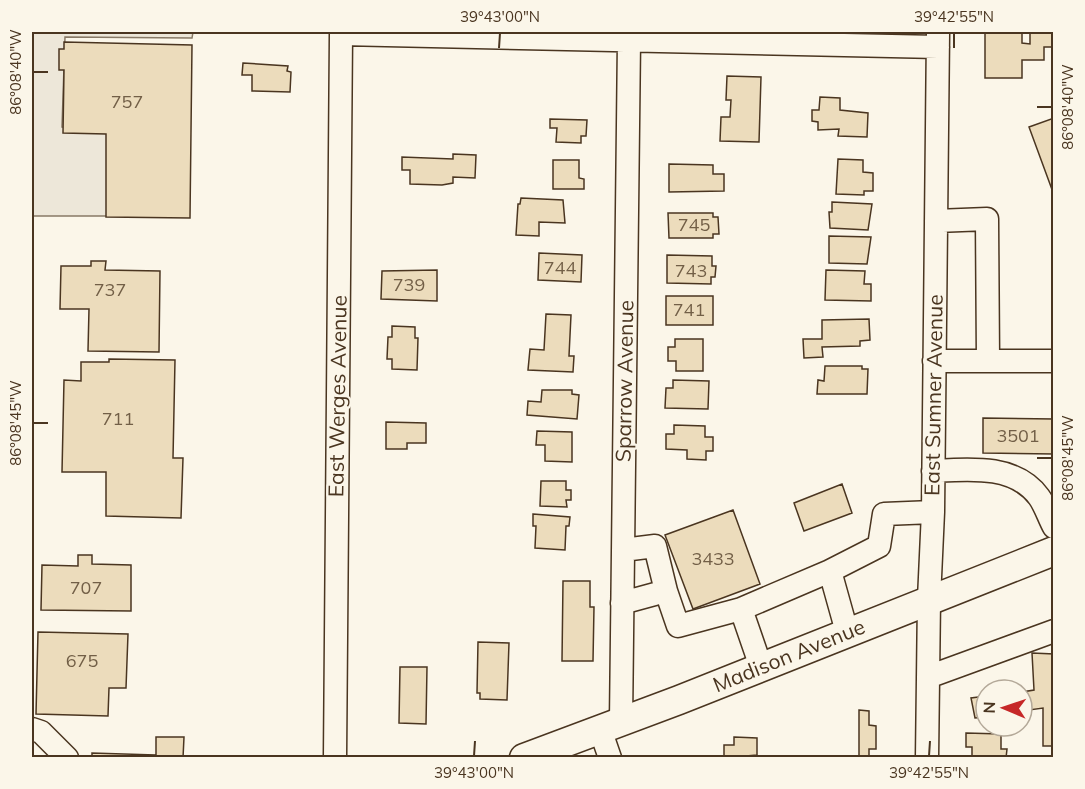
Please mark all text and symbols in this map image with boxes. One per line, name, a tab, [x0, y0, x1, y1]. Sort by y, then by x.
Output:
text: 39°43'00"N	[460, 7, 540, 26]
text: 39°42'55"N	[914, 7, 994, 26]
text: 86°08'40"W	[6, 29, 25, 115]
text: 86°08'40"W	[1058, 64, 1077, 150]
house number: 757	[111, 90, 143, 113]
house number: 745	[678, 213, 710, 236]
house number: 744	[544, 256, 576, 279]
house number: 743	[675, 259, 707, 282]
house number: 739	[393, 273, 425, 296]
house number: 737	[94, 278, 126, 301]
street label: East Sumner Avenue	[918, 294, 948, 496]
street label: East Werges Avenue	[322, 295, 352, 497]
house number: 741	[673, 298, 705, 321]
street label: Sparrow Avenue	[610, 300, 638, 462]
text: 86°08'45"W	[6, 380, 25, 466]
house number: 711	[102, 407, 134, 430]
text: 86°08'45"W	[1058, 415, 1077, 501]
house number: 3501	[996, 424, 1040, 447]
house number: 3433	[691, 547, 735, 570]
house number: 707	[70, 576, 102, 599]
street label: Madison Avenue	[709, 613, 868, 697]
house number: 675	[66, 649, 98, 672]
north arrow	[974, 678, 1034, 738]
text: N	[979, 701, 999, 714]
text: 39°43'00"N	[434, 763, 514, 782]
text: 39°42'55"N	[889, 763, 969, 782]

